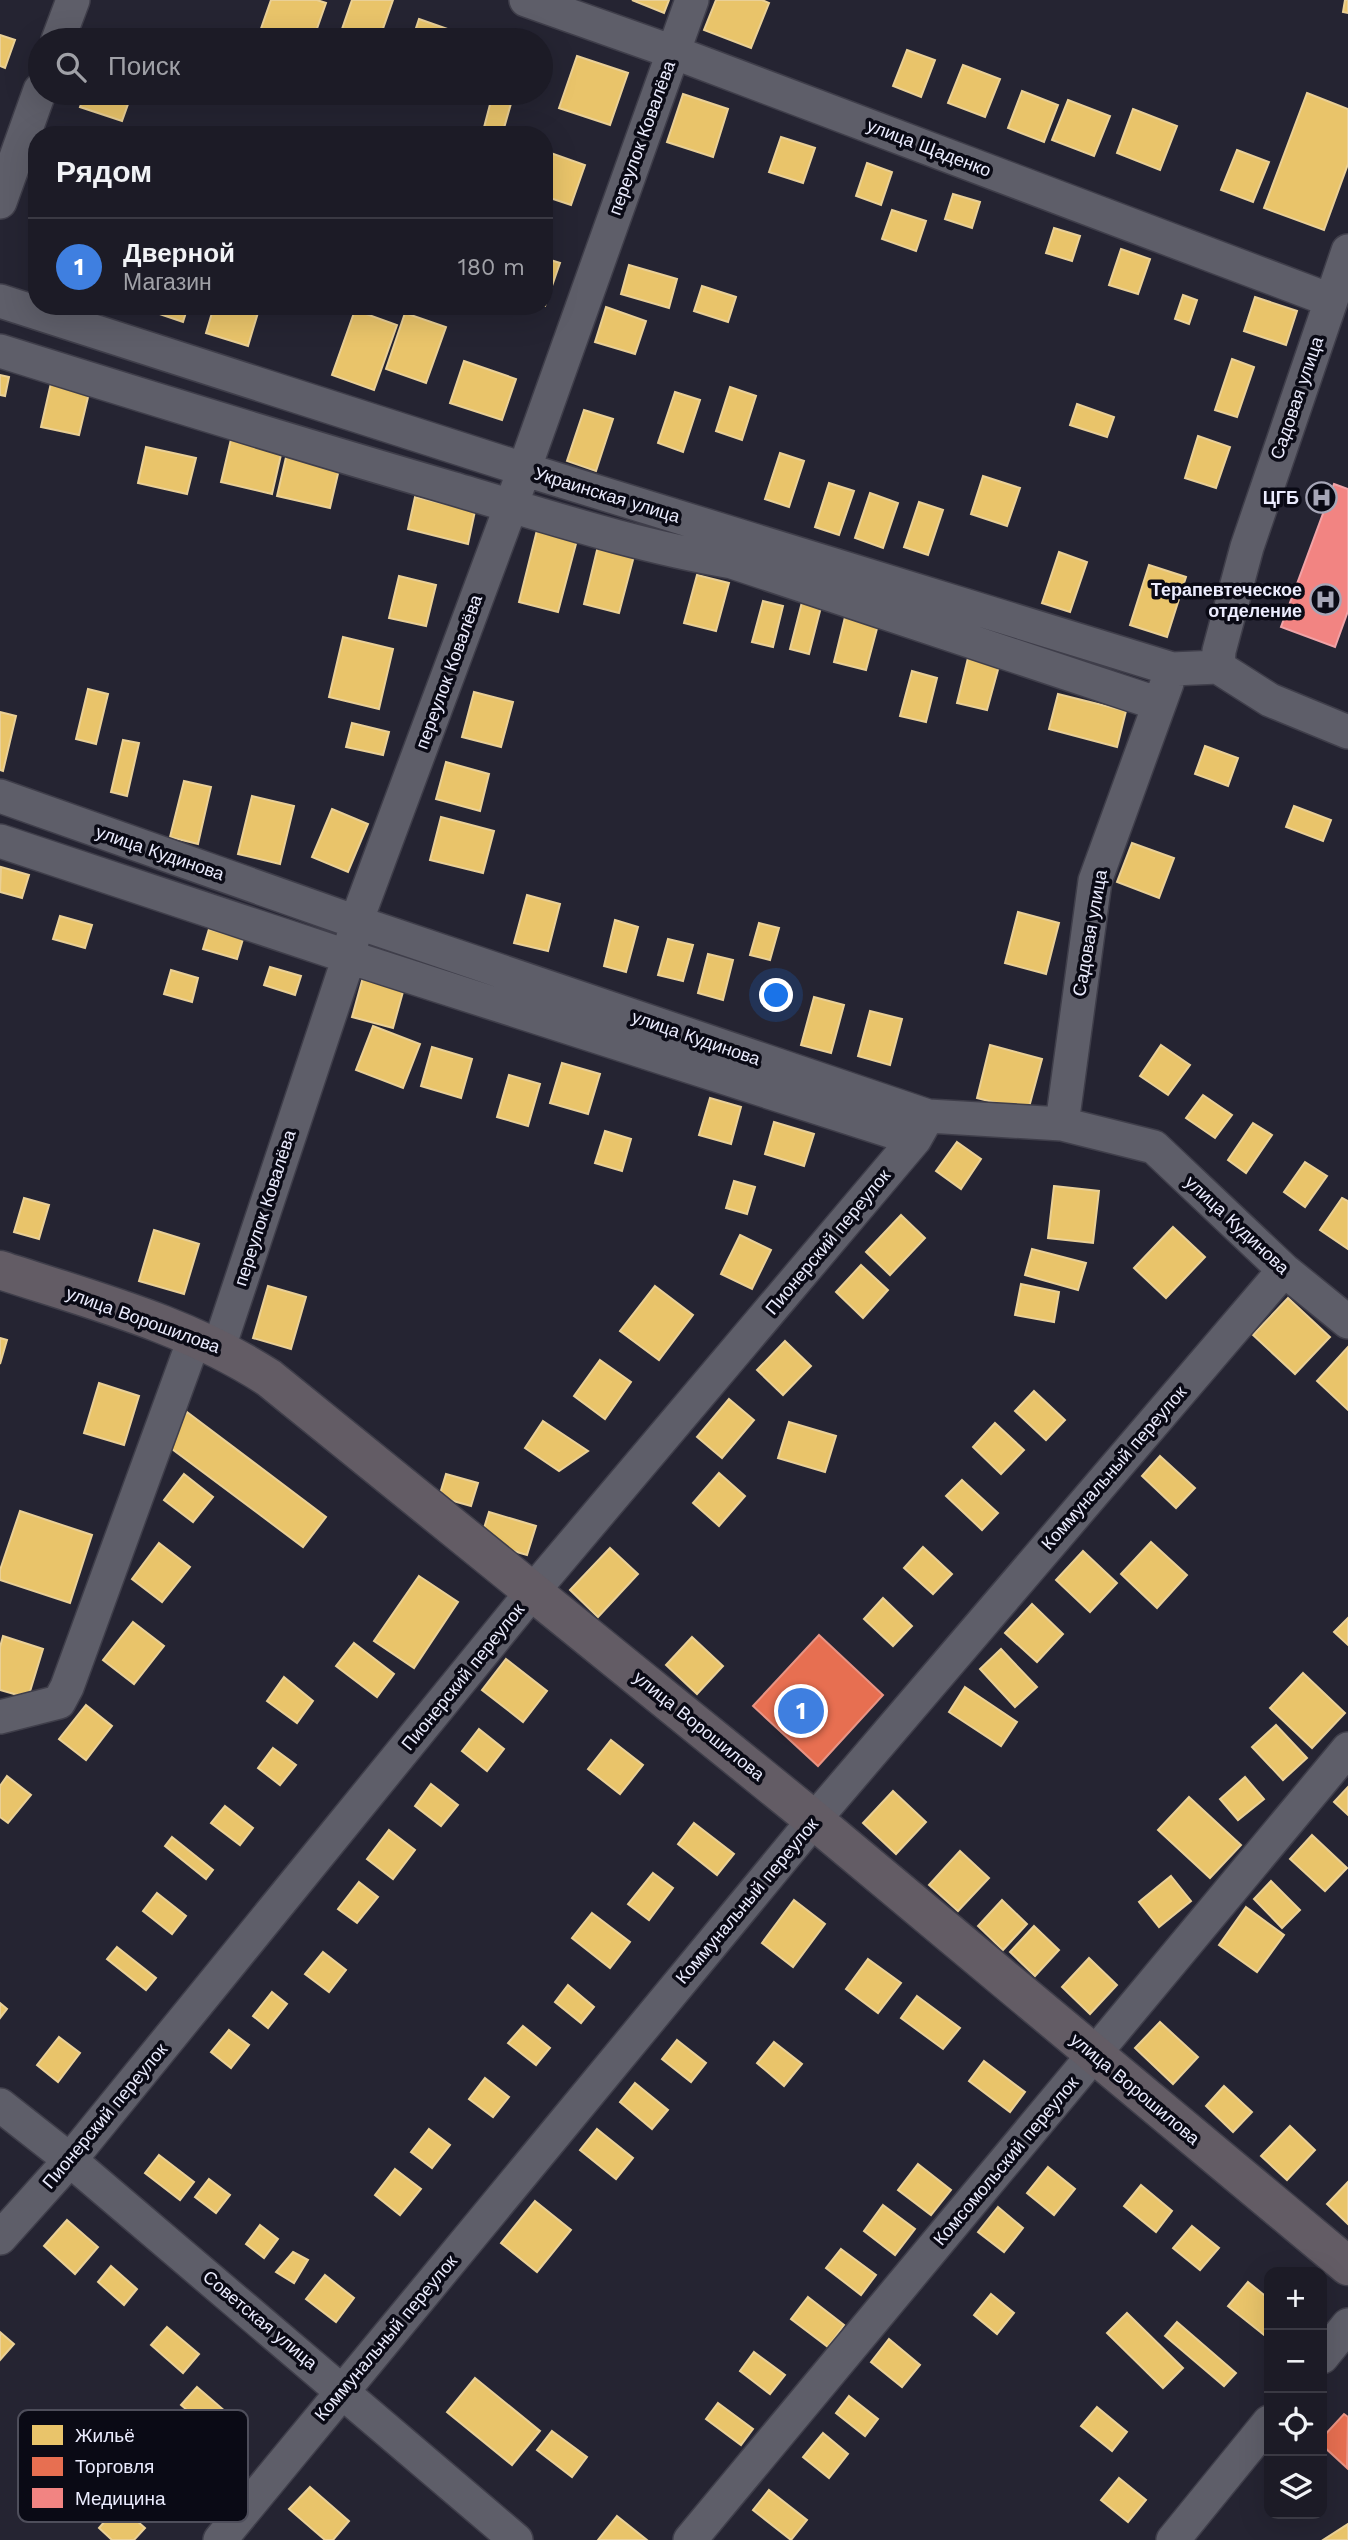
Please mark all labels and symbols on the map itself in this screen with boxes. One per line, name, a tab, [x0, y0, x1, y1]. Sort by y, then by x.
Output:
street label: переулок Ковалёва	[604, 57, 680, 218]
street label: улица Щаденко	[864, 114, 994, 181]
street label: Садовая улица	[1266, 333, 1328, 462]
street label: Украинская улица	[532, 462, 683, 527]
hospital icon: ЦГБ	[1305, 481, 1339, 515]
place label: ЦГБ	[1263, 487, 1299, 508]
place label: Терапевтеческое отделение	[1151, 579, 1302, 621]
hospital icon: Терапевтеческое отделение	[1308, 583, 1342, 617]
street label: переулок Ковалёва	[411, 591, 487, 752]
street label: улица Кудинова	[93, 821, 228, 885]
street label: Садовая улица	[1068, 867, 1111, 998]
your location	[759, 978, 793, 1012]
street label: улица Кудинова	[629, 1006, 764, 1070]
street label: переулок Ковалёва	[229, 1126, 300, 1288]
street label: Пионерский переулок	[761, 1165, 895, 1318]
street label: улица Кудинова	[1181, 1171, 1294, 1279]
street label: улица Ворошилова	[63, 1282, 224, 1357]
street label: Коммунальный переулок	[1037, 1381, 1191, 1554]
street label: Пионерский переулок	[397, 1599, 528, 1754]
street label: улица Ворошилова	[630, 1666, 770, 1785]
pin: 1	[778, 1685, 824, 1737]
street label: Коммунальный переулок	[671, 1813, 822, 1988]
street label: улица Ворошилова	[1066, 2028, 1205, 2149]
street label: Пионерский переулок	[38, 2039, 172, 2192]
street label: Комсомольский переулок	[929, 2072, 1082, 2249]
street label: Коммунальный переулок	[310, 2250, 461, 2425]
street label: Советская улица	[199, 2266, 322, 2374]
legend	[18, 2410, 248, 2522]
text: Жильё	[75, 2424, 135, 2447]
text: Торговля	[75, 2455, 154, 2478]
text: Медицина	[75, 2487, 166, 2510]

